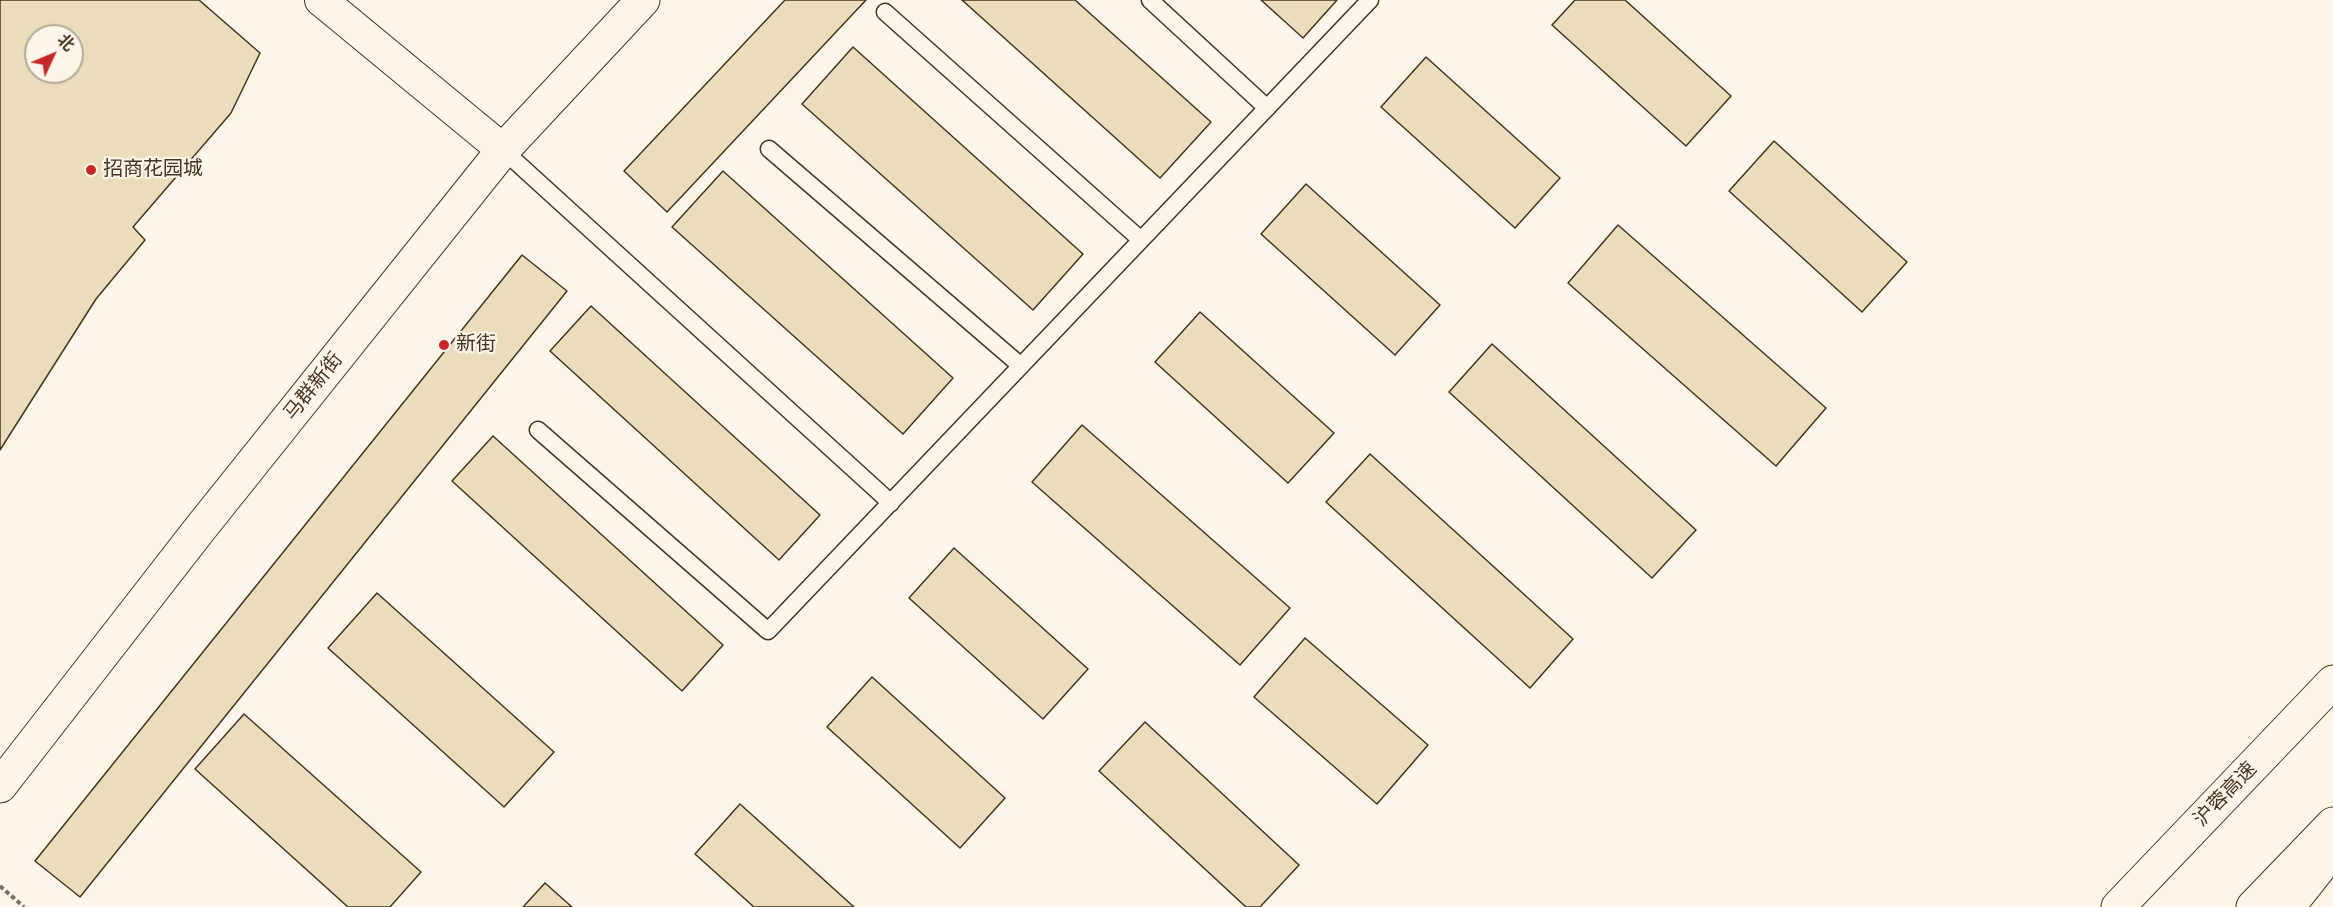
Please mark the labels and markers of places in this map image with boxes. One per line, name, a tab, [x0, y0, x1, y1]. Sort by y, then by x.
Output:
place label: 招商花园城	[103, 158, 203, 182]
marker: 招商花园城	[84, 163, 98, 177]
place label: 新街	[456, 333, 496, 357]
marker: 新街	[437, 338, 451, 352]

